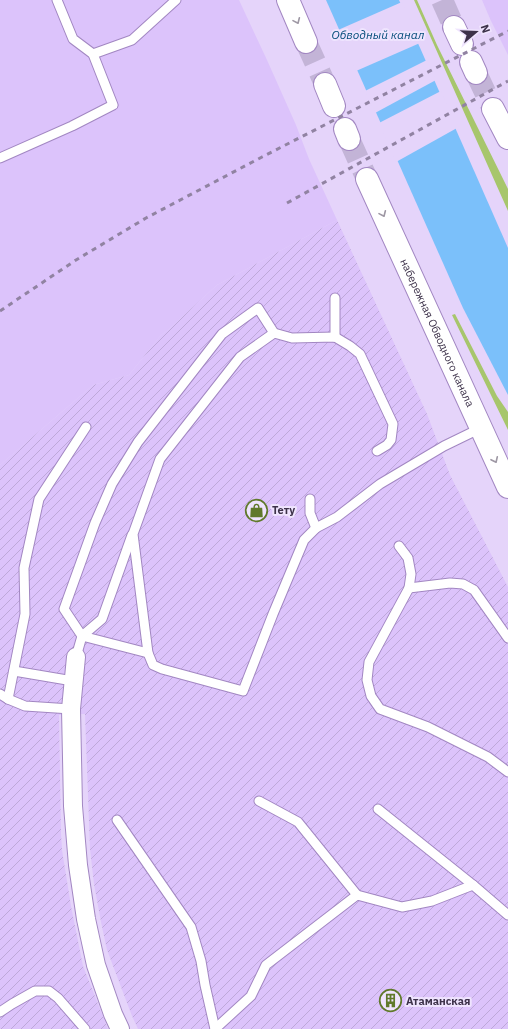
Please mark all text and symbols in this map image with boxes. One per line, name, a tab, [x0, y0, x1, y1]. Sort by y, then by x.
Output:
north arrow	[456, 12, 496, 52]
one-way arrow	[292, 17, 300, 25]
text: N	[478, 23, 493, 35]
water label: Обводный канал	[332, 27, 425, 42]
one-way arrow	[378, 210, 386, 218]
street label: набережная Обводного канала	[397, 256, 477, 409]
one-way arrow	[490, 456, 498, 463]
shop icon: Тету	[244, 497, 270, 523]
place label: Тету	[272, 503, 295, 517]
building icon: Атаманская	[378, 988, 404, 1014]
place label: Атаманская	[406, 994, 470, 1008]

